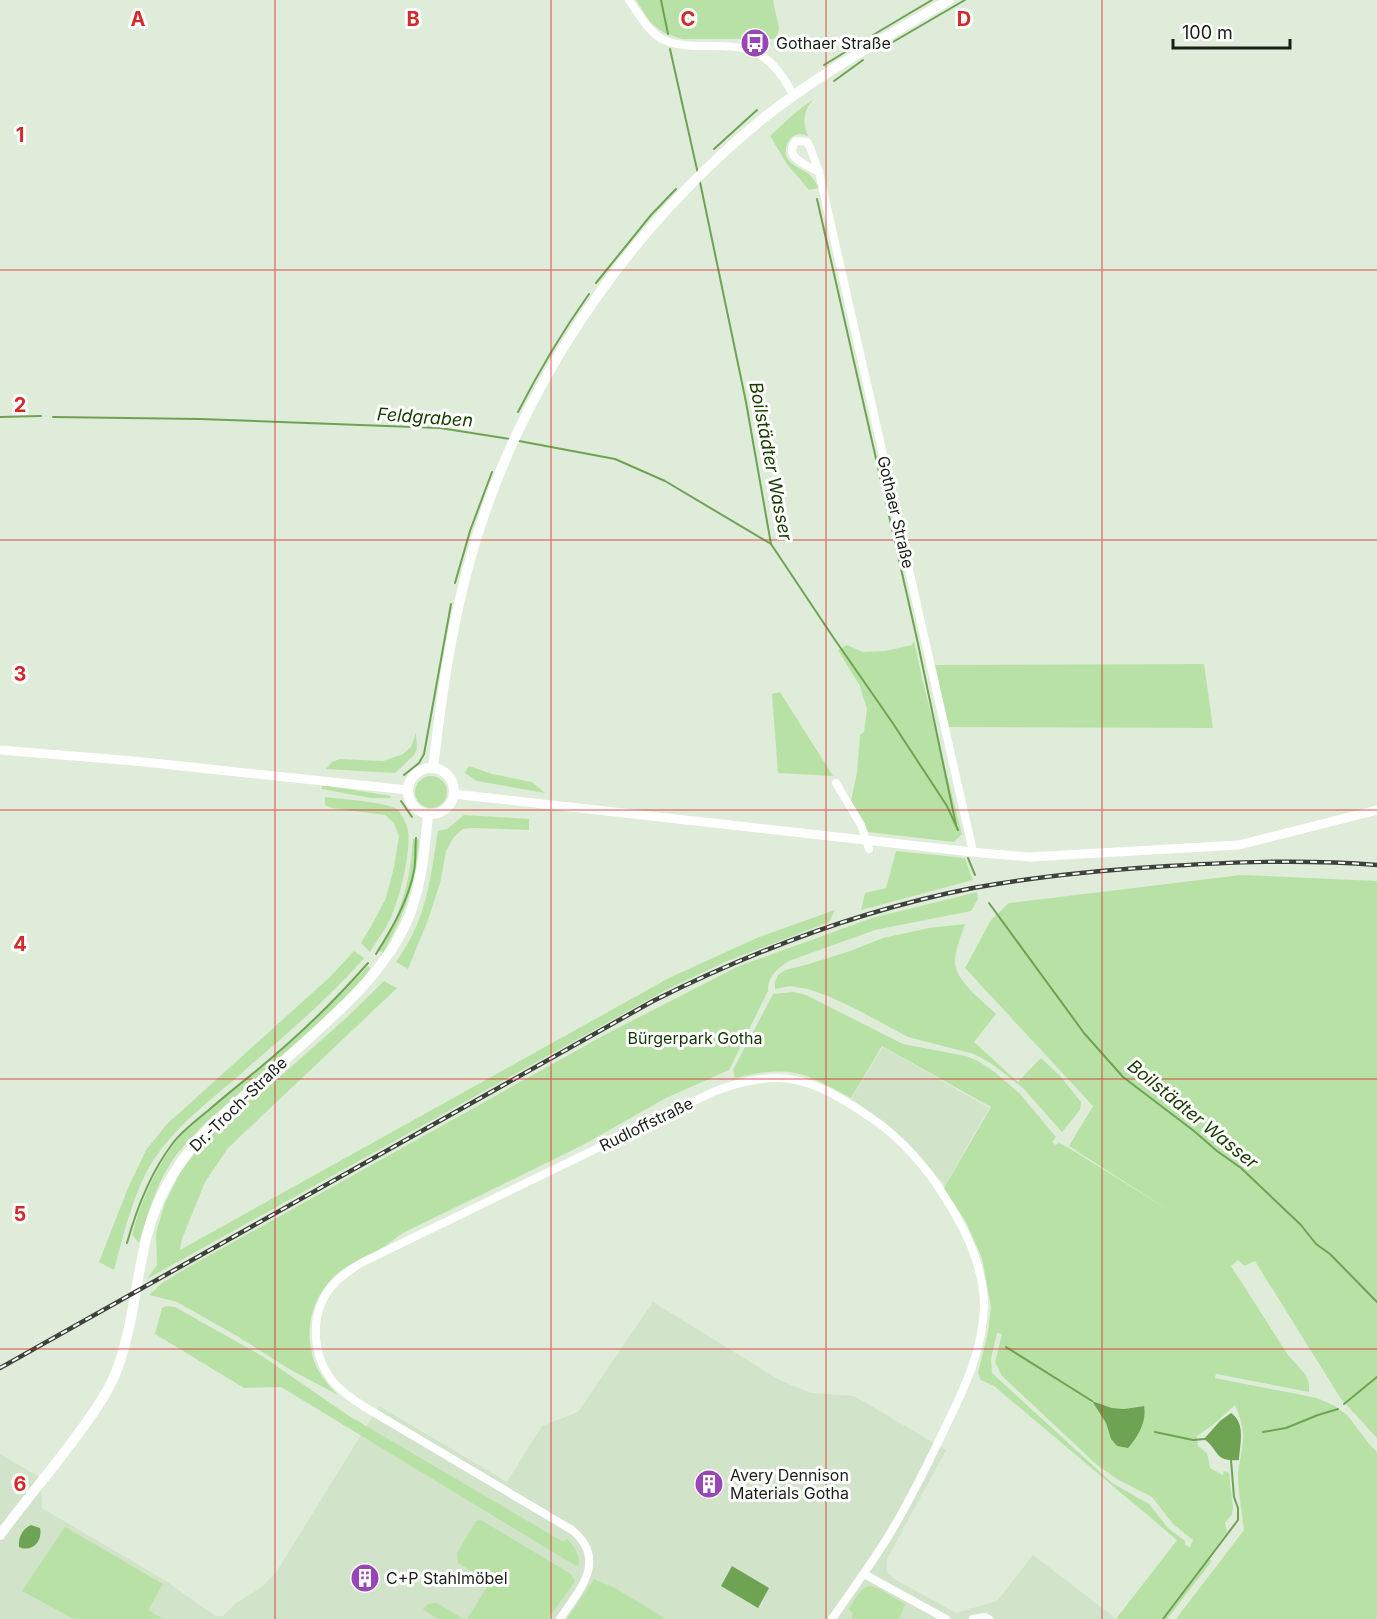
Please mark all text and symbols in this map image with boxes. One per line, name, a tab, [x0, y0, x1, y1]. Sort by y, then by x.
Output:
text: A	[131, 7, 146, 31]
text: B	[406, 7, 420, 31]
text: C	[681, 7, 695, 31]
text: D	[957, 7, 971, 31]
scale bar	[1173, 12, 1290, 50]
text: 100 m	[1182, 22, 1233, 43]
bus stop icon: Gothaer Straße	[739, 27, 771, 59]
place label: Gothaer Straße	[776, 33, 891, 53]
text: 1	[16, 123, 24, 147]
water label: Boilstädter Wasser	[745, 380, 797, 543]
text: 2	[14, 393, 26, 417]
water label: Feldgraben	[376, 403, 474, 431]
street label: Gothaer Straße	[873, 454, 919, 570]
text: 3	[14, 662, 26, 686]
text: 4	[13, 932, 27, 956]
park label: Bürgerpark Gotha	[628, 1028, 762, 1048]
street label: Dr.-Troch-Straße	[185, 1052, 291, 1156]
water label: Boilstädter Wasser	[1124, 1055, 1263, 1174]
street label: Rudloffstraße	[596, 1093, 696, 1155]
text: 5	[14, 1202, 26, 1226]
place label: Avery Dennison Materials Gotha	[730, 1465, 849, 1503]
building icon: Avery Dennison Materials Gotha	[693, 1468, 725, 1500]
text: 6	[14, 1472, 27, 1496]
building icon: C+P Stahlmöbel	[349, 1562, 381, 1594]
place label: C+P Stahlmöbel	[386, 1568, 508, 1588]

